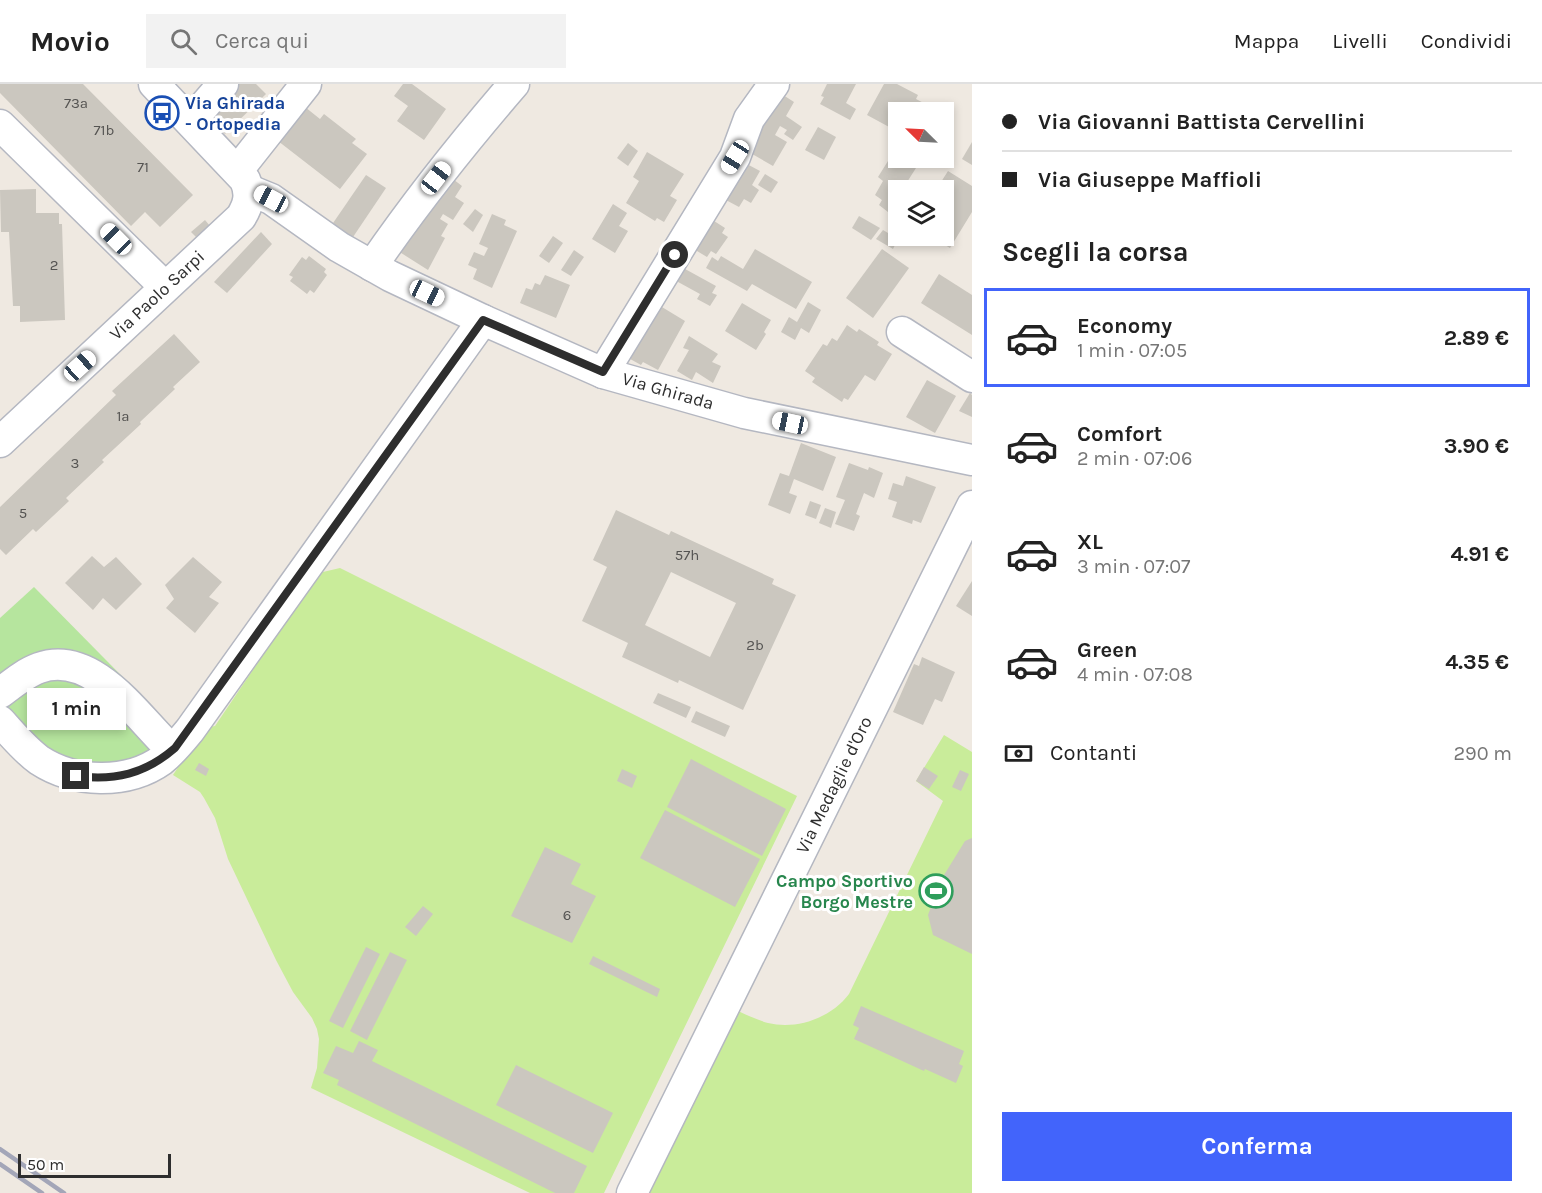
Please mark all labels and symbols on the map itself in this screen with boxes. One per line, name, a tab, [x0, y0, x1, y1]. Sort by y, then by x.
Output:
place label: Via Ghirada - Ortopedia	[185, 92, 285, 135]
house number: 73a	[64, 94, 88, 112]
bus stop icon: Via Ghirada - Ortopedia	[144, 95, 180, 131]
north arrow	[888, 102, 954, 168]
house number: 71b	[94, 121, 114, 139]
car	[718, 137, 752, 177]
house number: 71	[137, 158, 149, 176]
car	[418, 158, 454, 198]
car	[251, 183, 291, 215]
car	[97, 220, 135, 258]
route start	[661, 241, 688, 268]
street label: Via Paolo Sarpi	[105, 245, 209, 345]
house number: 2	[50, 256, 58, 274]
car	[407, 277, 447, 309]
car	[61, 347, 99, 385]
street label: Via Ghirada	[620, 367, 716, 415]
house number: 1a	[116, 407, 130, 425]
car	[771, 410, 809, 436]
house number: 3	[71, 454, 79, 472]
house number: 5	[19, 504, 27, 522]
house number: 57h	[675, 546, 699, 564]
house number: 2b	[746, 636, 764, 654]
callout: 1 min	[26, 689, 125, 731]
street label: Via Medaglie d'Oro	[791, 713, 877, 857]
route end	[62, 762, 89, 789]
place label: Campo Sportivo Borgo Mestre	[776, 870, 913, 913]
sports icon: Campo Sportivo Borgo Mestre	[918, 873, 954, 909]
house number: 6	[563, 906, 571, 924]
scale bar	[18, 1151, 171, 1178]

